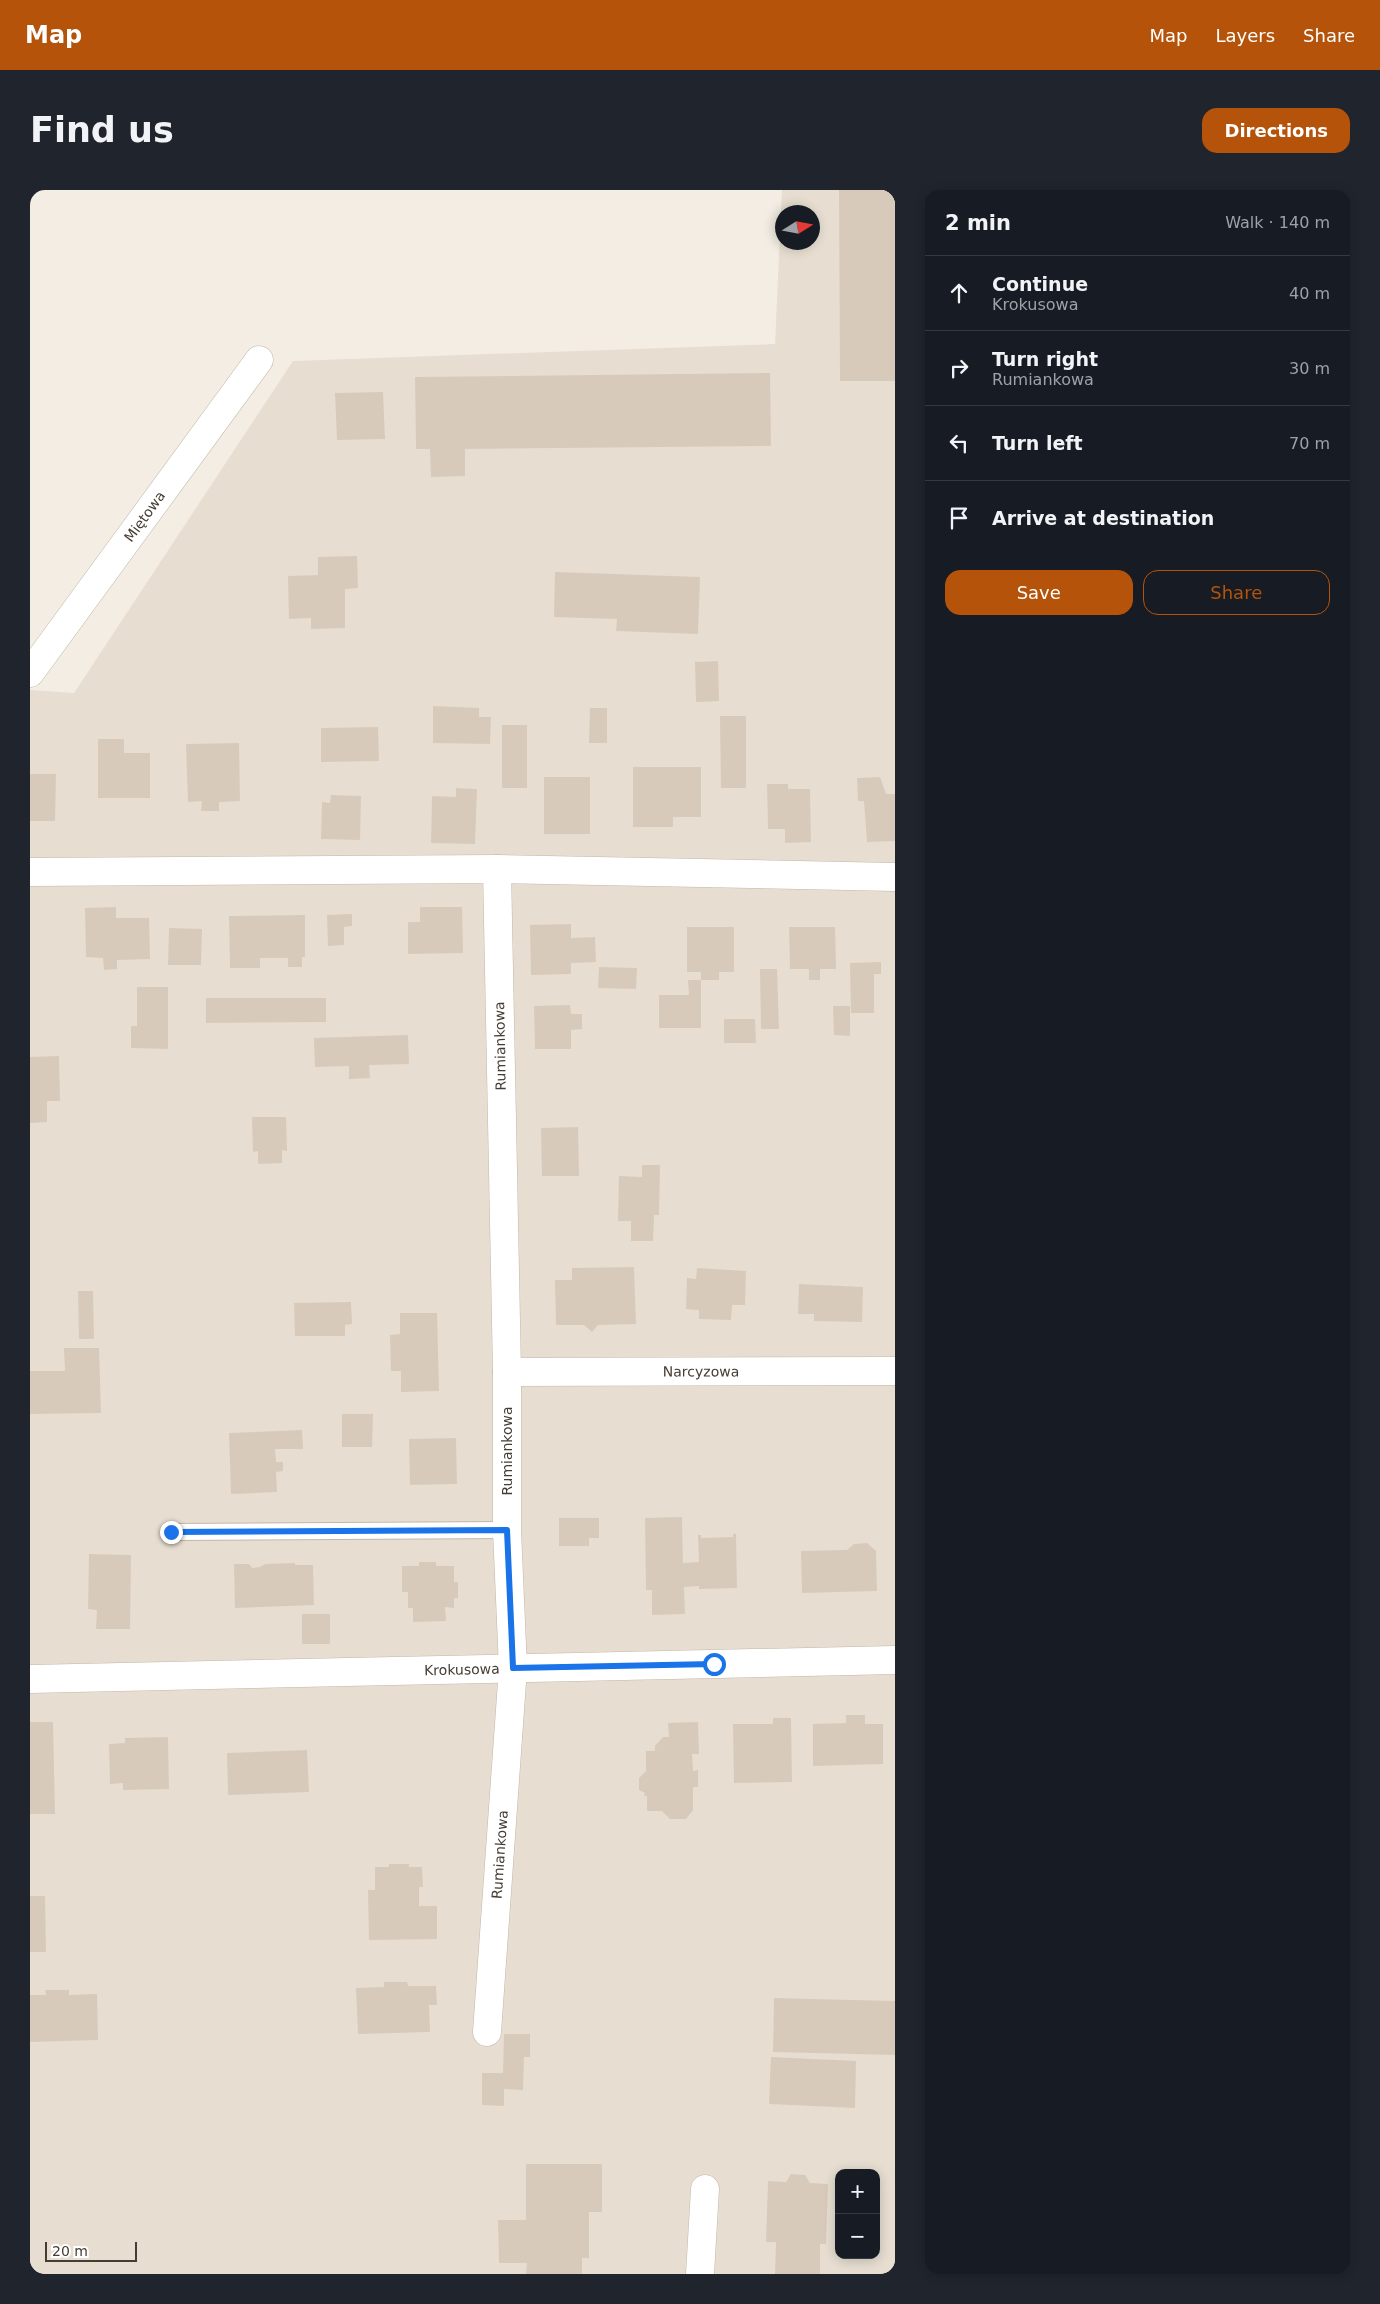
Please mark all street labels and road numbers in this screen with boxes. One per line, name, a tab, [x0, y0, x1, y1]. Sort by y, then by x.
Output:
street label: Miętowa	[121, 488, 168, 545]
street label: Rumiankowa	[491, 1001, 509, 1091]
street label: Narcyzowa	[663, 1363, 739, 1380]
street label: Rumiankowa	[499, 1406, 515, 1496]
street label: Krokusowa	[424, 1661, 500, 1678]
street label: Rumiankowa	[489, 1809, 511, 1900]

